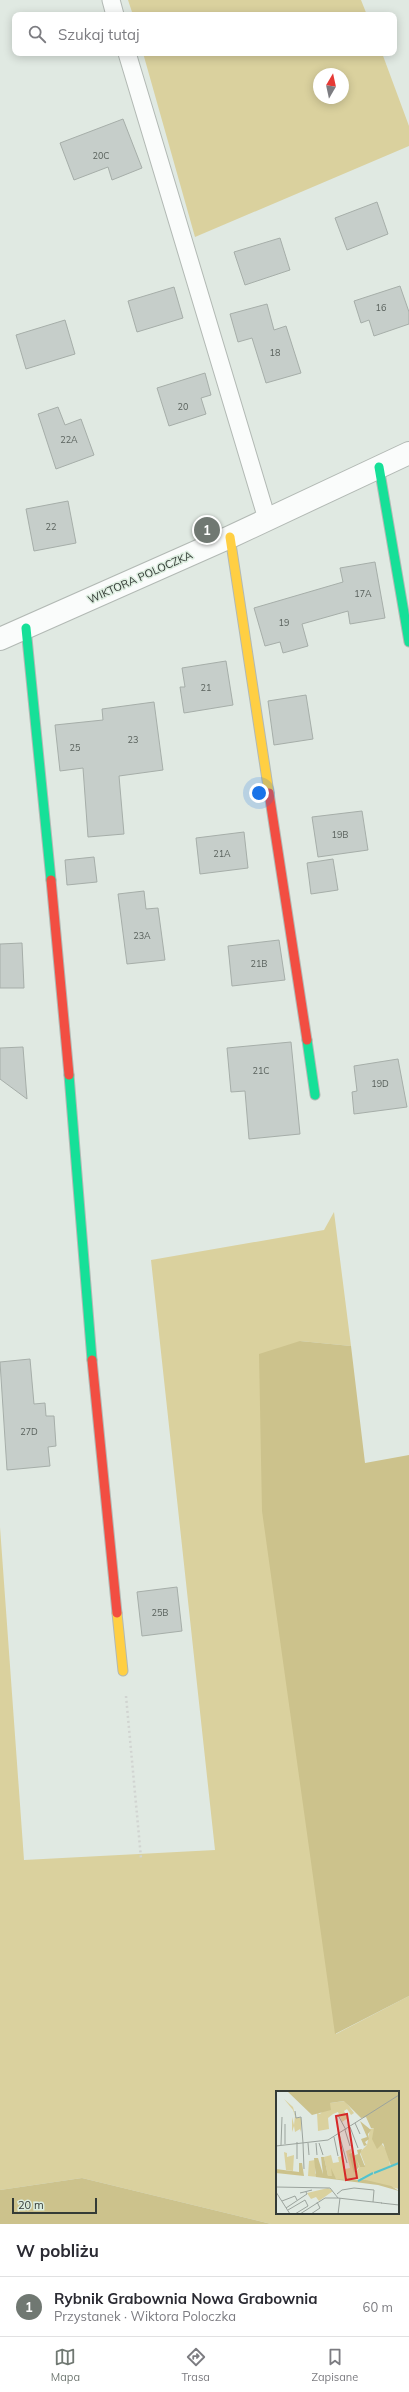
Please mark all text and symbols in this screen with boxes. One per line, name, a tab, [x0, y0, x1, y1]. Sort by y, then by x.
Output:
search box	[12, 12, 397, 56]
icon: search	[26, 23, 48, 45]
text: Szukaj tutaj	[58, 25, 140, 44]
north arrow	[313, 68, 349, 104]
house number: 20C	[93, 150, 109, 161]
house number: 16	[376, 302, 386, 313]
house number: 18	[270, 347, 280, 358]
house number: 20	[178, 401, 188, 412]
house number: 22A	[60, 434, 78, 445]
pin: 1	[194, 515, 220, 545]
house number: 22	[46, 521, 56, 532]
street label: WIKTORA POLOCZKA	[85, 548, 195, 606]
house number: 17A	[354, 588, 372, 599]
house number: 19	[279, 617, 289, 628]
house number: 21	[201, 682, 211, 693]
house number: 23	[128, 734, 138, 745]
house number: 25	[70, 742, 81, 753]
your location	[249, 783, 269, 803]
house number: 19B	[332, 829, 348, 840]
house number: 21A	[213, 848, 231, 859]
house number: 23A	[133, 930, 151, 941]
house number: 21B	[251, 958, 267, 969]
house number: 21C	[253, 1065, 269, 1076]
house number: 19D	[371, 1078, 389, 1089]
house number: 27D	[20, 1426, 38, 1437]
house number: 25B	[152, 1607, 168, 1618]
inset map	[276, 2091, 399, 2214]
scale bar	[12, 2196, 97, 2215]
text: 20 m	[18, 2198, 44, 2212]
text: W pobliżu	[16, 2240, 99, 2261]
text: Rybnik Grabownia Nowa Grabownia	[54, 2289, 317, 2308]
text: 1	[25, 2299, 33, 2315]
text: 60 m	[363, 2299, 393, 2315]
text: Przystanek · Wiktora Poloczka	[54, 2308, 236, 2324]
tab: Mapa	[51, 2346, 80, 2384]
tab: Trasa	[182, 2346, 210, 2384]
tab: Zapisane	[311, 2346, 358, 2384]

